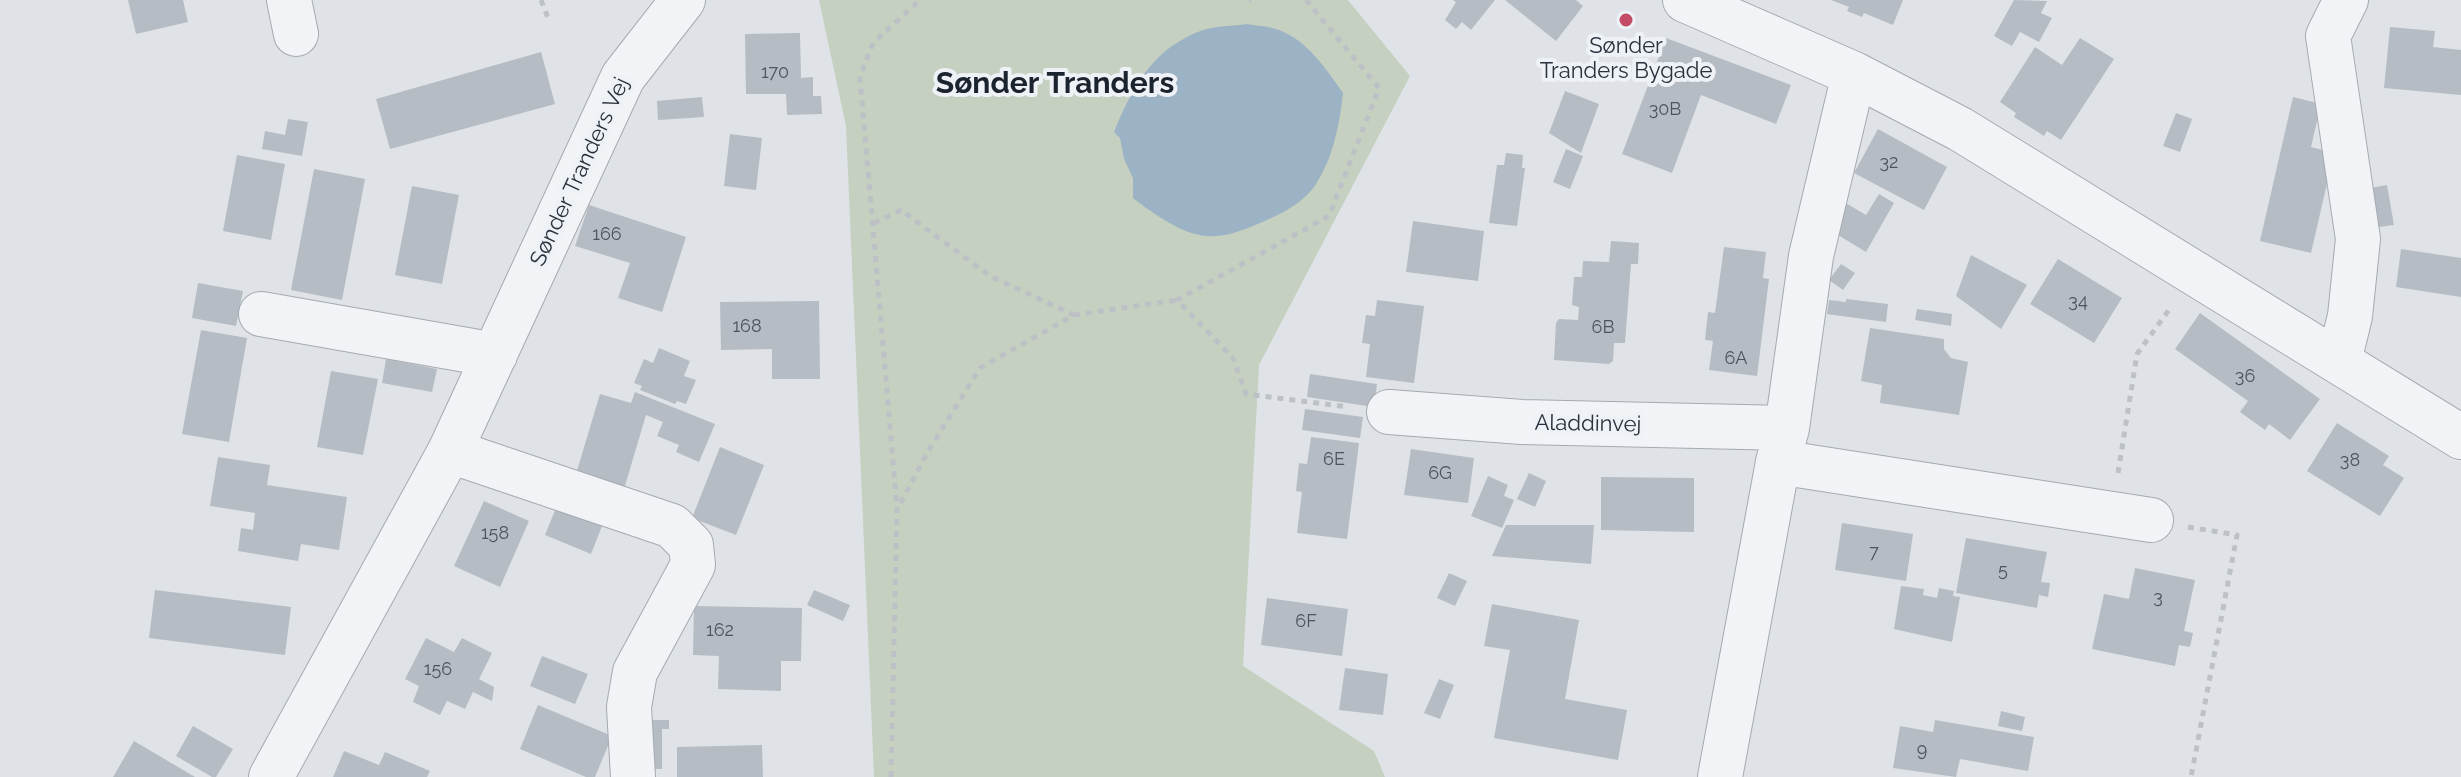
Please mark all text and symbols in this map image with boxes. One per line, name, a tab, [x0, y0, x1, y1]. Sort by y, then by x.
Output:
marker: Sønder Tranders Bygade	[1617, 11, 1635, 29]
place label: Sønder Tranders Bygade	[1540, 33, 1712, 84]
house number: 170	[761, 62, 789, 84]
district label: Sønder Tranders	[936, 66, 1174, 102]
street label: Sønder Tranders Vej	[525, 74, 635, 270]
house number: 30B	[1649, 99, 1681, 121]
house number: 32	[1880, 152, 1898, 174]
house number: 166	[592, 224, 622, 246]
house number: 34	[2068, 291, 2088, 313]
house number: 168	[732, 316, 762, 338]
house number: 6B	[1592, 317, 1614, 339]
house number: 6A	[1725, 348, 1747, 370]
house number: 36	[2235, 366, 2255, 388]
street label: Aladdinvej	[1534, 410, 1642, 438]
house number: 6E	[1323, 449, 1345, 471]
house number: 38	[2340, 450, 2360, 472]
house number: 6G	[1428, 463, 1452, 485]
house number: 158	[481, 523, 509, 545]
house number: 7	[1869, 542, 1879, 564]
house number: 5	[1998, 560, 2008, 582]
house number: 3	[2153, 587, 2163, 609]
house number: 6F	[1295, 611, 1317, 633]
house number: 162	[706, 620, 734, 642]
house number: 156	[424, 659, 452, 681]
house number: 9	[1917, 740, 1927, 762]

